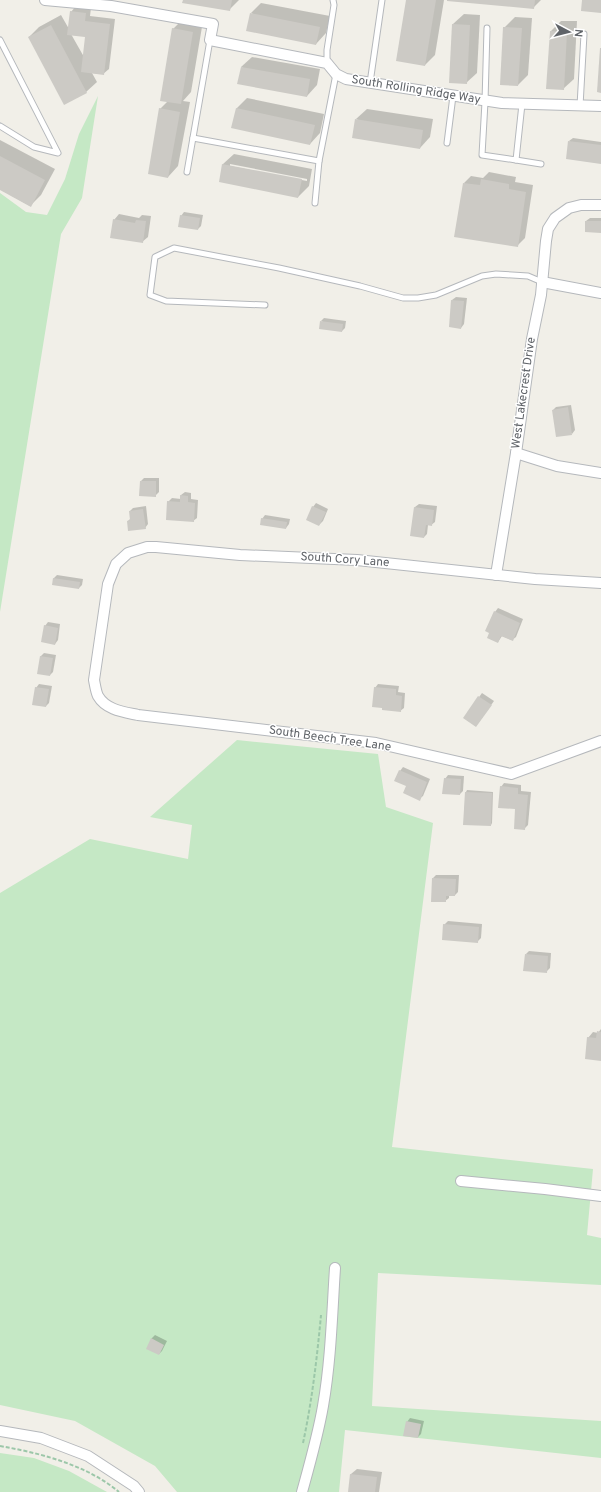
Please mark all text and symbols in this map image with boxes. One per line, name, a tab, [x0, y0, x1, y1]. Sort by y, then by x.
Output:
north arrow	[549, 12, 589, 52]
text: N	[571, 28, 585, 38]
street label: South Rolling Ridge Way	[350, 72, 482, 108]
street label: West Lakecrest Drive	[508, 336, 540, 450]
street label: South Cory Lane	[300, 549, 390, 571]
street label: South Beech Tree Lane	[268, 722, 392, 756]

